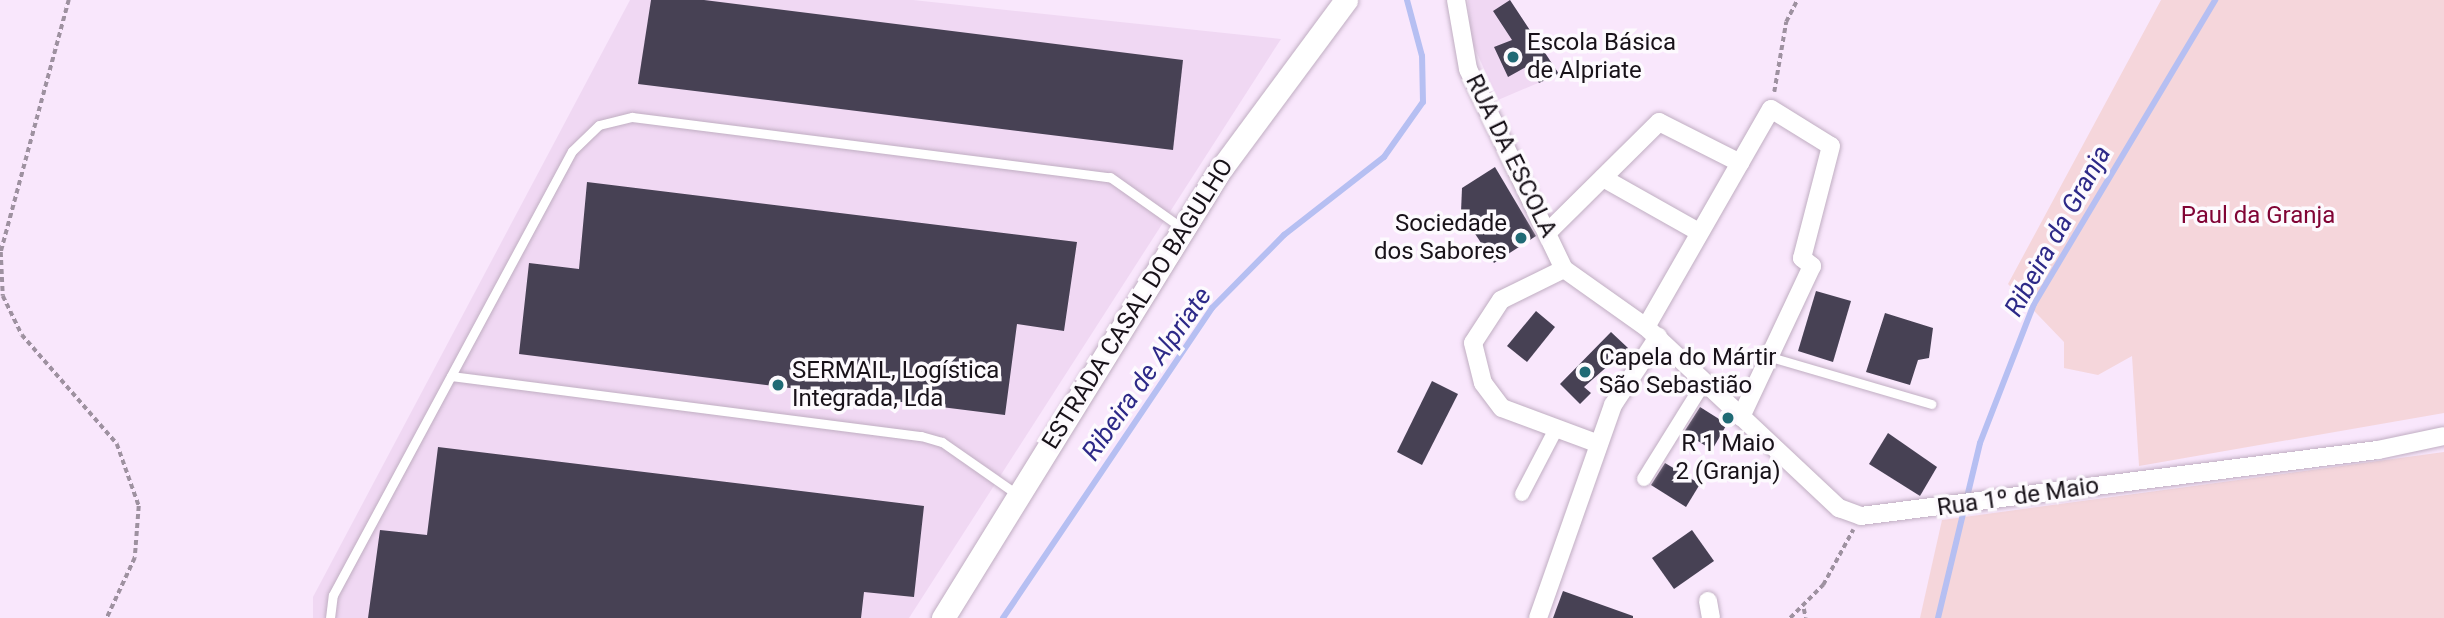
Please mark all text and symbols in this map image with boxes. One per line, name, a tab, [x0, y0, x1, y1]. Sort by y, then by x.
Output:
place label: Escola Básica de Alpriate	[1527, 29, 1676, 85]
marker: Escola Básica de Alpriate	[1505, 49, 1521, 65]
street label: RUA DA ESCOLA	[1459, 70, 1563, 242]
water label: Ribeira da Granja	[1998, 140, 2118, 322]
street label: ESTRADA CASAL DO BAGULHO	[1036, 153, 1240, 455]
park label: Paul da Granja	[2181, 202, 2335, 230]
place label: Sociedade dos Sabores	[1374, 210, 1507, 266]
marker: Sociedade dos Sabores	[1513, 230, 1529, 246]
water label: Ribeira de Alpriate	[1076, 281, 1218, 467]
place label: Capela do Mártir São Sebastião	[1599, 344, 1776, 400]
place label: SERMAIL, Logística Integrada, Lda	[792, 357, 999, 413]
marker: Capela do Mártir São Sebastião	[1577, 364, 1593, 380]
marker: SERMAIL, Logística Integrada, Lda	[770, 377, 786, 393]
marker: R 1 Maio 2 (Granja)	[1720, 410, 1736, 426]
place label: R 1 Maio 2 (Granja)	[1675, 430, 1781, 486]
street label: Rua 1º de Maio	[1935, 471, 2101, 523]

